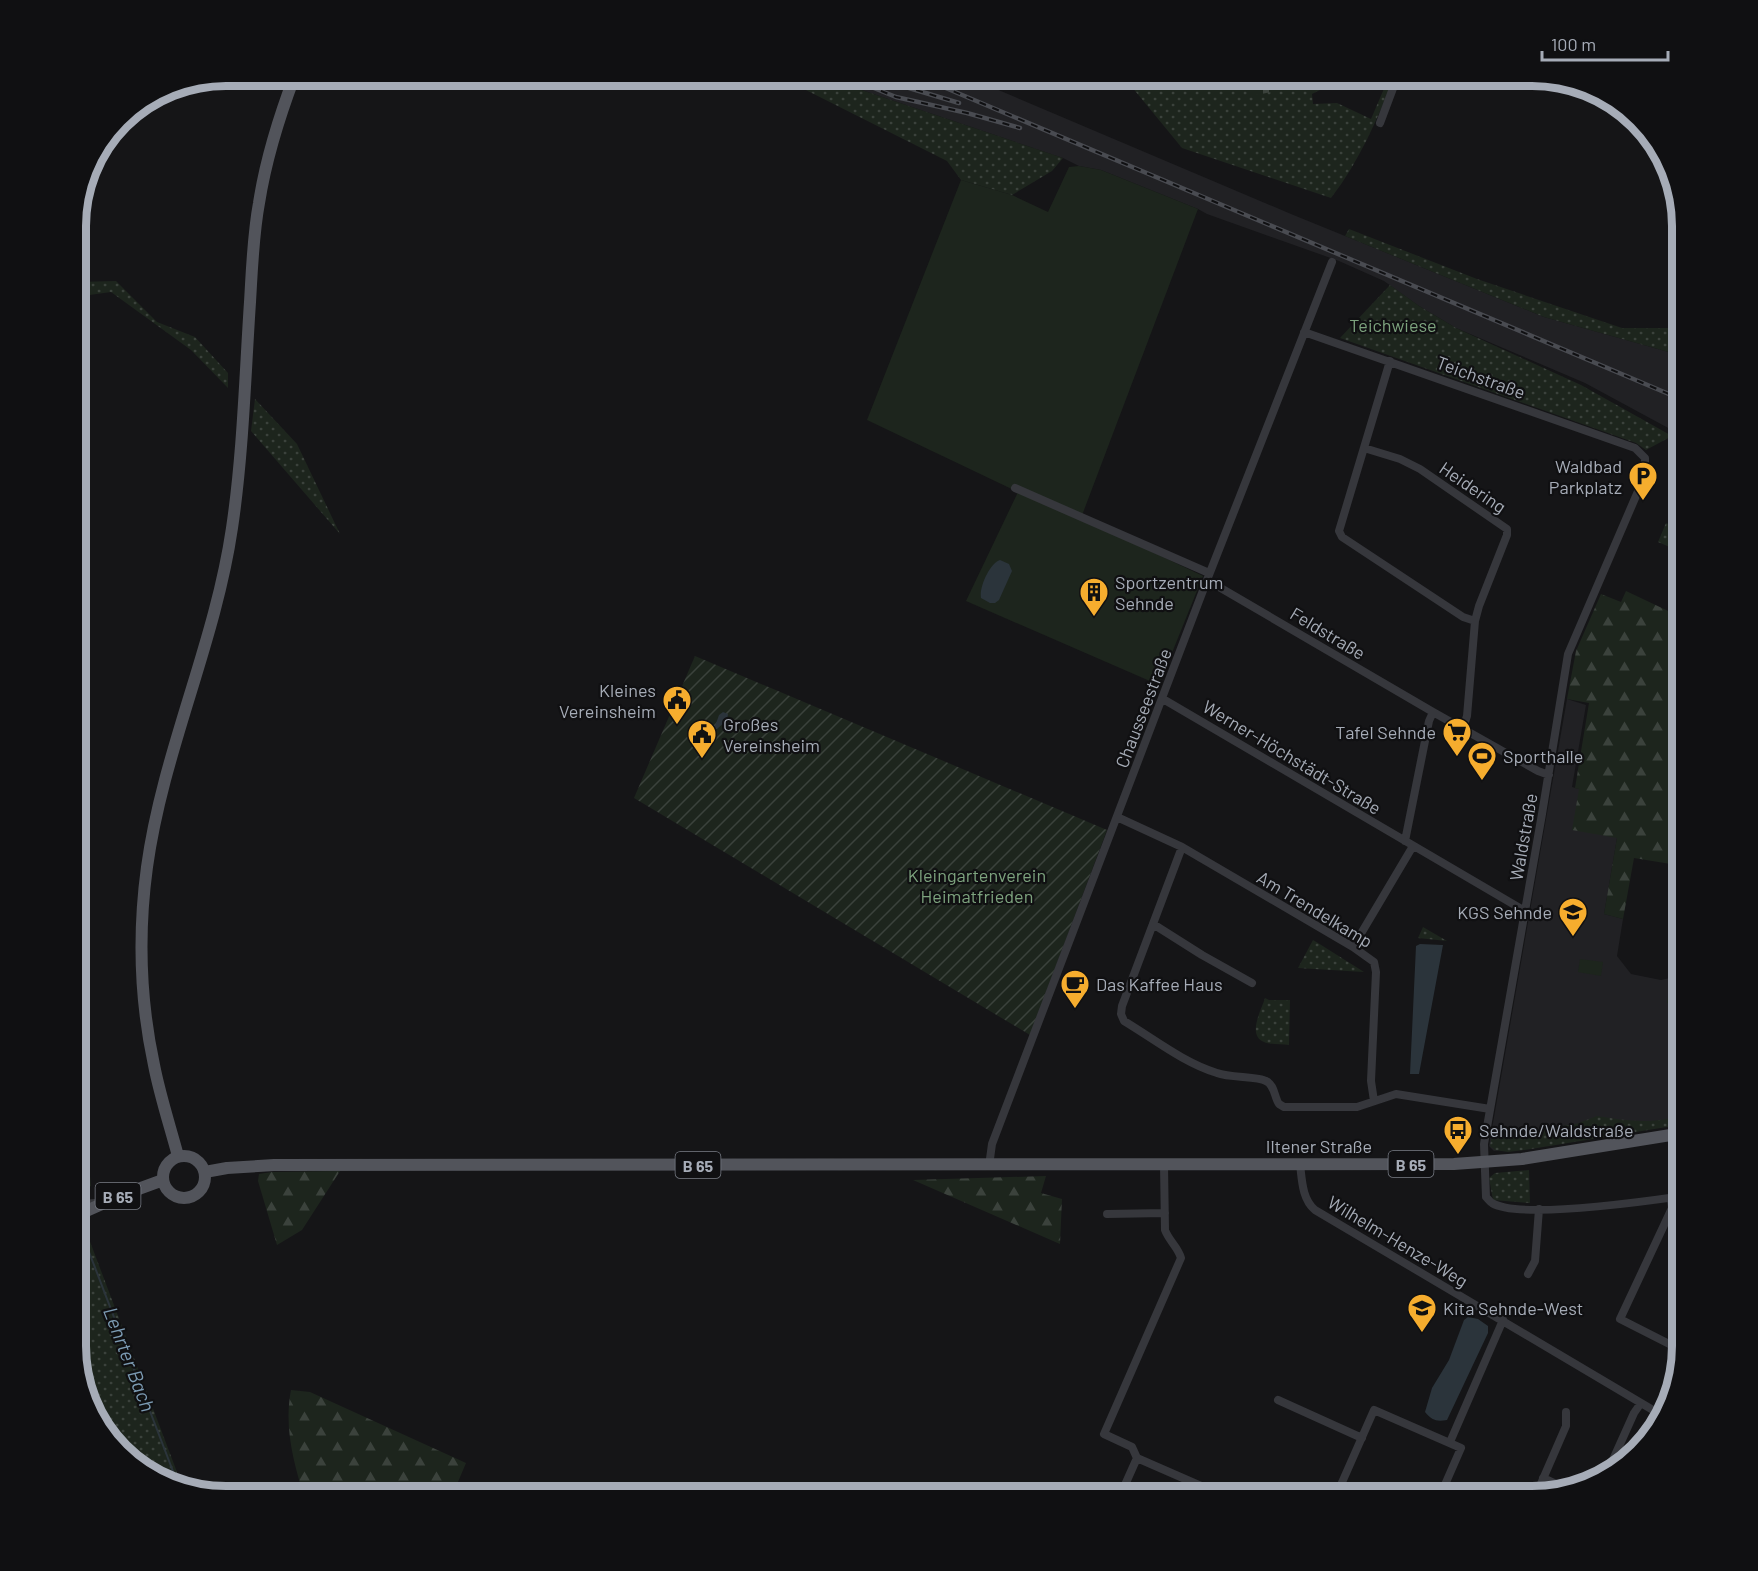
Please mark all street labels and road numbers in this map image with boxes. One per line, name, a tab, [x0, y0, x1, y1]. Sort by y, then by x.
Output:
street label: Teichstraße	[1434, 351, 1528, 403]
street label: Heidering	[1435, 457, 1511, 517]
street label: Feldstraße	[1287, 602, 1369, 664]
street label: Chausseestraße	[1110, 645, 1176, 771]
street label: Werner-Höchstädt-Straße	[1199, 695, 1385, 819]
street label: Waldstraße	[1504, 791, 1542, 883]
street label: Am Trendelkamp	[1253, 866, 1377, 952]
street label: Iltener Straße	[1266, 1135, 1372, 1157]
road number: B 65	[1388, 1151, 1434, 1177]
road number: B 65	[676, 1152, 720, 1178]
road number: B 65	[96, 1183, 140, 1209]
street label: Wilhelm-Henze-Weg	[1324, 1190, 1472, 1292]

